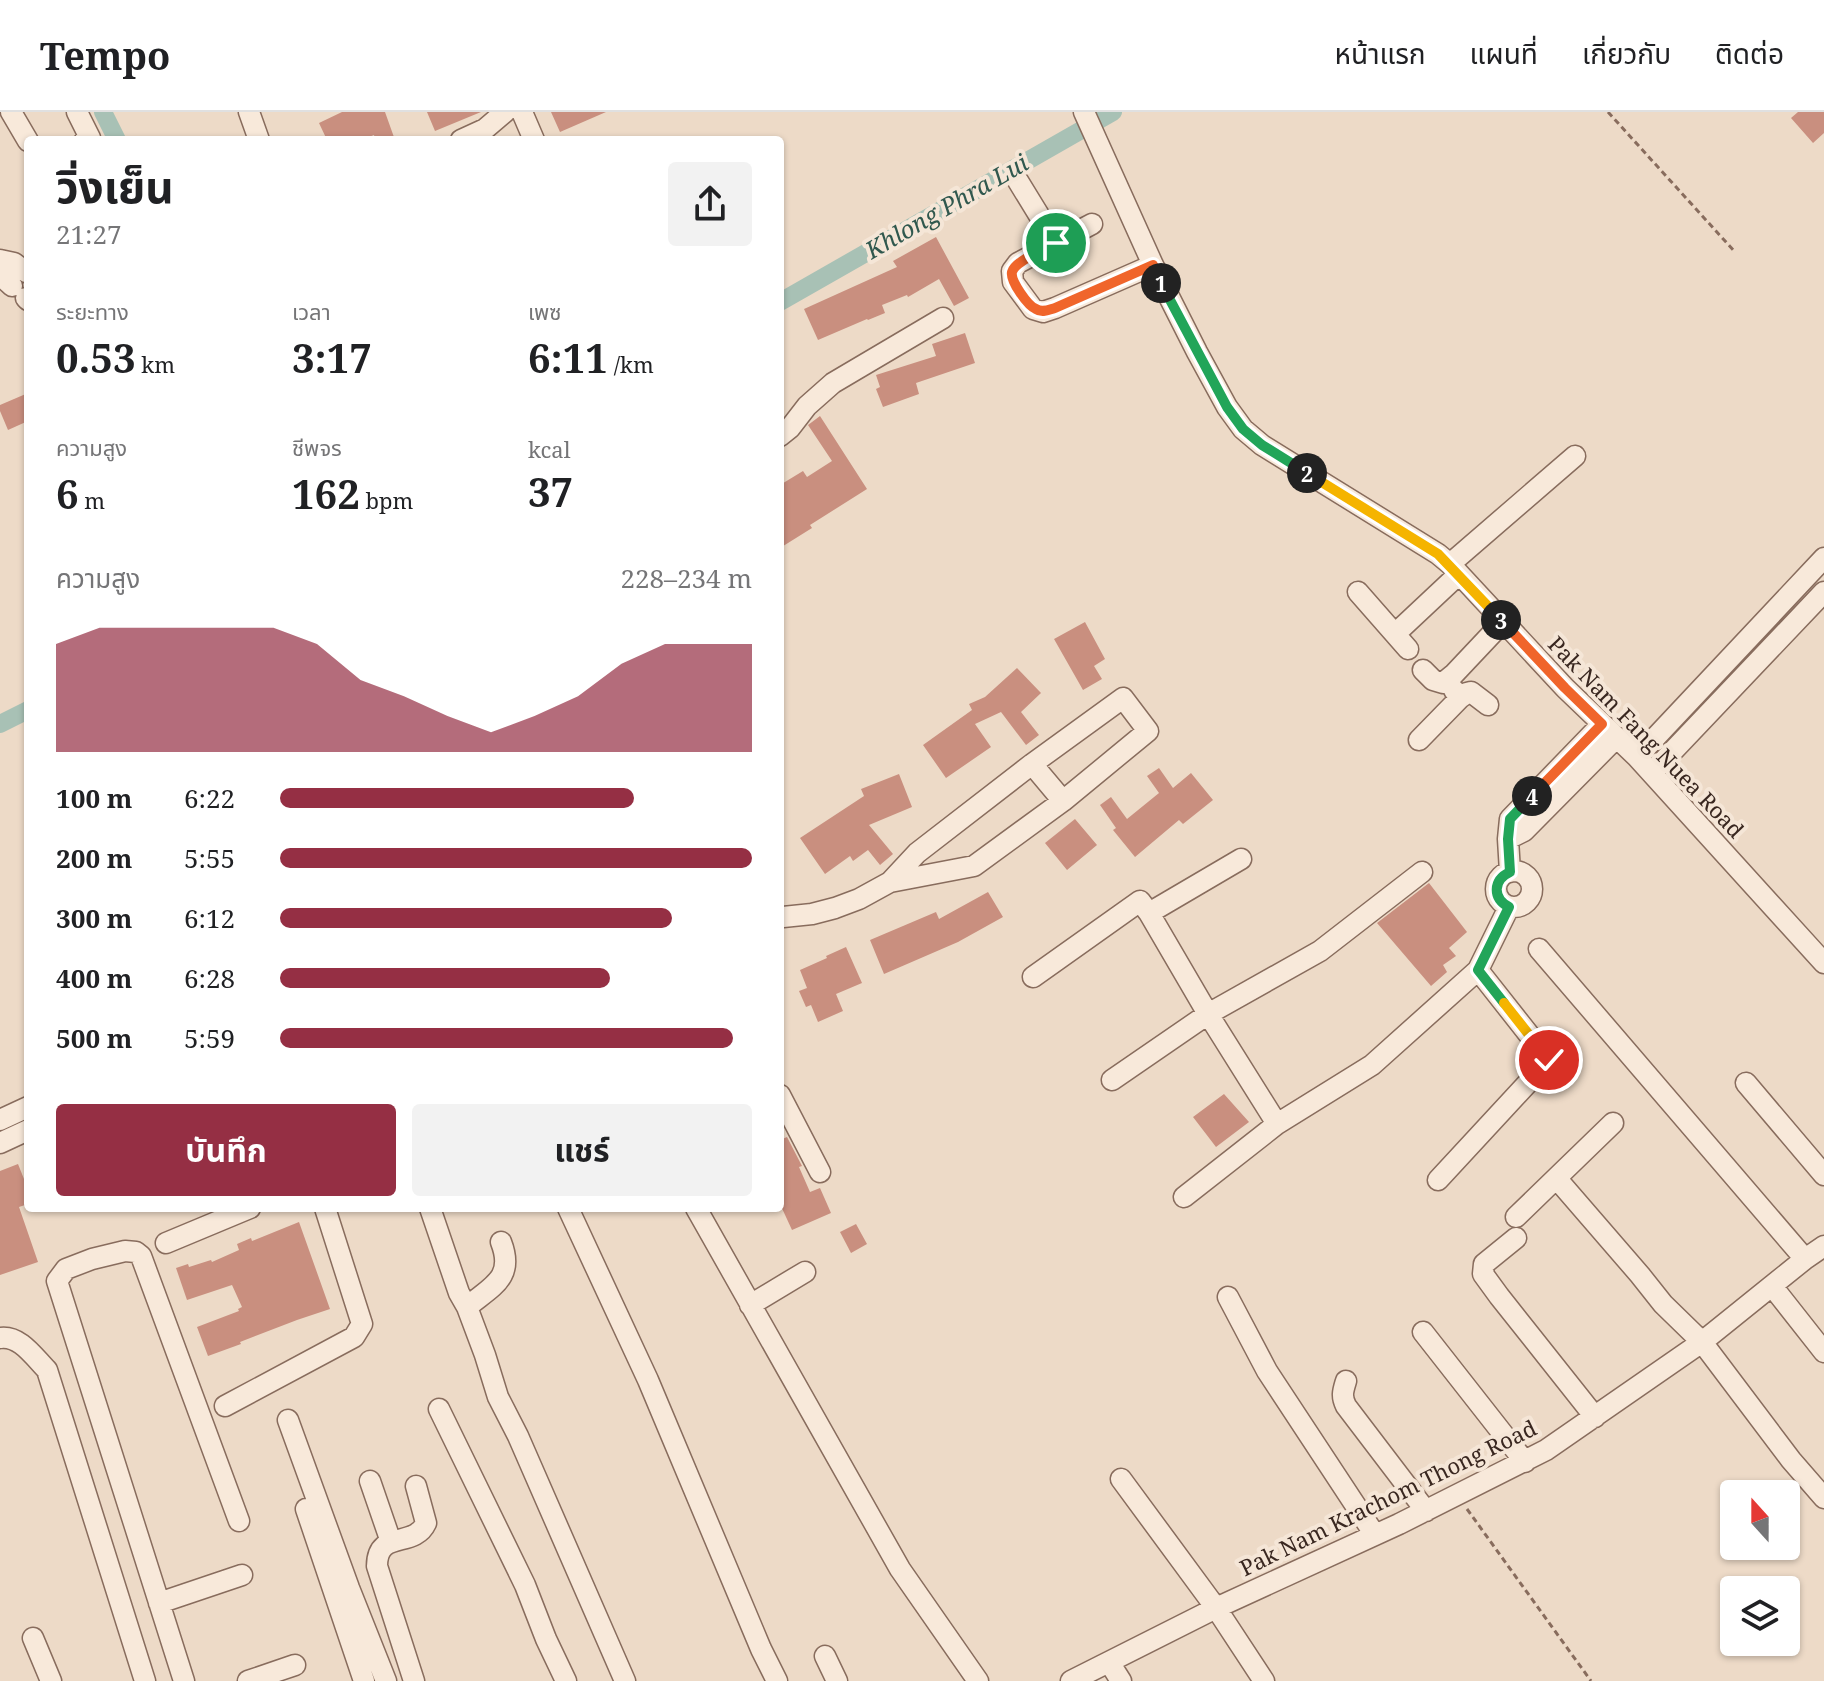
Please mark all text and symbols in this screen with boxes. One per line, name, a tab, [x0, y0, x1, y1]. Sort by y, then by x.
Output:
text: Tempo	[40, 29, 170, 81]
text: หน้าแรก	[1335, 34, 1426, 72]
text: แผนที่	[1470, 34, 1538, 72]
text: เกี่ยวกับ	[1582, 34, 1671, 72]
text: ติดต่อ	[1715, 34, 1784, 72]
water label: Khlong Phra Lui	[858, 146, 1034, 266]
text: วิ่งเย็น	[56, 156, 174, 216]
button: share	[668, 162, 752, 246]
pin	[1022, 209, 1090, 277]
text: 21:27	[56, 216, 122, 252]
icon: arrive	[1034, 221, 1078, 265]
pin: 1	[1141, 263, 1181, 303]
text: 1	[1155, 268, 1167, 298]
text: ระยะทาง	[56, 296, 129, 326]
text: เวลา	[292, 296, 331, 326]
text: เพซ	[528, 296, 562, 326]
text: 0.53	[56, 330, 136, 385]
text: 3:17	[292, 330, 372, 385]
text: 6:11	[528, 330, 608, 385]
text: km	[136, 349, 175, 379]
text: /km	[608, 349, 654, 379]
text: ความสูง	[56, 432, 127, 462]
text: ชีพจร	[292, 432, 342, 462]
text: kcal	[528, 434, 570, 464]
pin: 2	[1287, 453, 1327, 493]
text: 2	[1301, 458, 1313, 488]
text: 37	[528, 464, 573, 519]
text: 6	[56, 466, 79, 521]
text: 162	[292, 466, 360, 521]
text: m	[79, 485, 105, 515]
text: bpm	[360, 485, 413, 515]
text: ความสูง	[56, 560, 140, 596]
text: 228–234 m	[620, 560, 752, 596]
pin: 3	[1481, 600, 1521, 640]
text: 3	[1495, 605, 1507, 635]
street label: Pak Nam Fang Nuea Road	[1542, 629, 1752, 844]
pin: 4	[1512, 776, 1552, 816]
text: 100 m	[56, 780, 132, 816]
text: 6:22	[184, 780, 235, 816]
text: 4	[1526, 781, 1538, 811]
text: 200 m	[56, 840, 132, 876]
text: 5:55	[184, 840, 235, 876]
text: 300 m	[56, 900, 132, 936]
text: 6:12	[184, 900, 235, 936]
text: 400 m	[56, 960, 132, 996]
text: 6:28	[184, 960, 235, 996]
text: 500 m	[56, 1020, 132, 1056]
text: 5:59	[184, 1020, 235, 1056]
pin	[1515, 1026, 1583, 1094]
icon: check	[1527, 1038, 1571, 1082]
button: บันทึก	[56, 1104, 396, 1196]
button: แชร์	[412, 1104, 752, 1196]
street label: Pak Nam Krachom Thong Road	[1234, 1412, 1541, 1582]
north arrow	[1720, 1480, 1800, 1560]
map controls	[1720, 1480, 1800, 1656]
button: layers	[1720, 1576, 1800, 1656]

